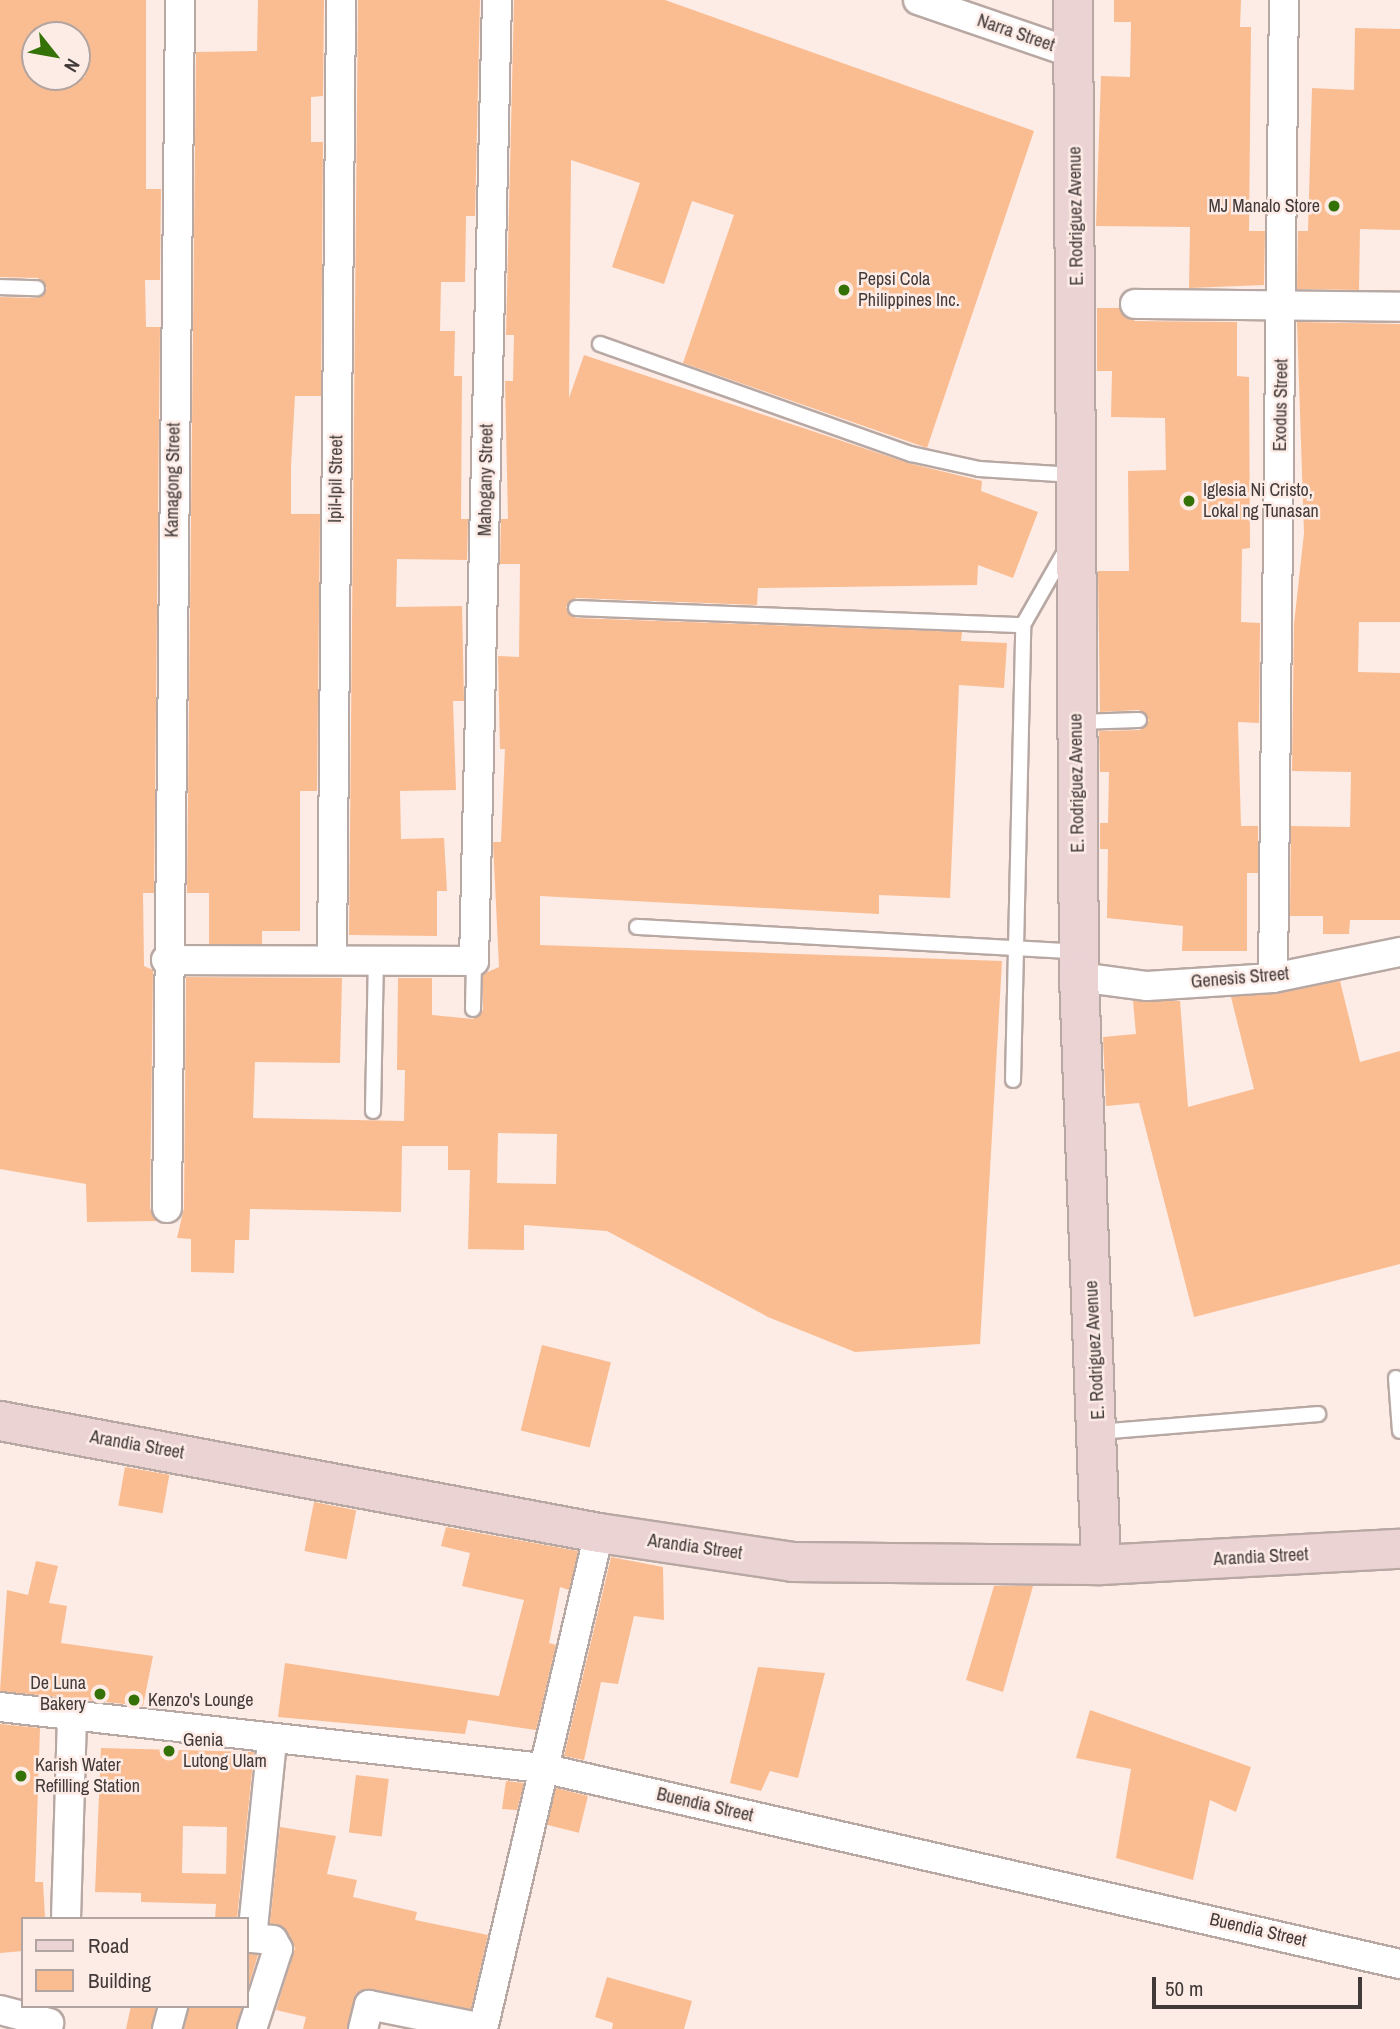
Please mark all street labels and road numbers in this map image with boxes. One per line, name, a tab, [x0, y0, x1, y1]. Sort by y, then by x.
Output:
street label: Narra Street	[974, 10, 1058, 56]
street label: E. Rodriguez Avenue	[1064, 146, 1088, 286]
street label: Exodus Street	[1269, 358, 1293, 452]
street label: Kamagong Street	[161, 422, 185, 538]
street label: Mahogany Street	[474, 424, 498, 536]
street label: Ipil-Ipil Street	[324, 435, 348, 523]
street label: E. Rodriguez Avenue	[1065, 713, 1089, 853]
street label: Genesis Street	[1190, 963, 1290, 993]
street label: E. Rodriguez Avenue	[1081, 1280, 1109, 1420]
street label: Arandia Street	[88, 1426, 186, 1464]
street label: Arandia Street	[646, 1530, 744, 1564]
street label: Arandia Street	[1213, 1544, 1309, 1570]
street label: Buendia Street	[655, 1783, 755, 1827]
street label: Buendia Street	[1208, 1908, 1308, 1952]

